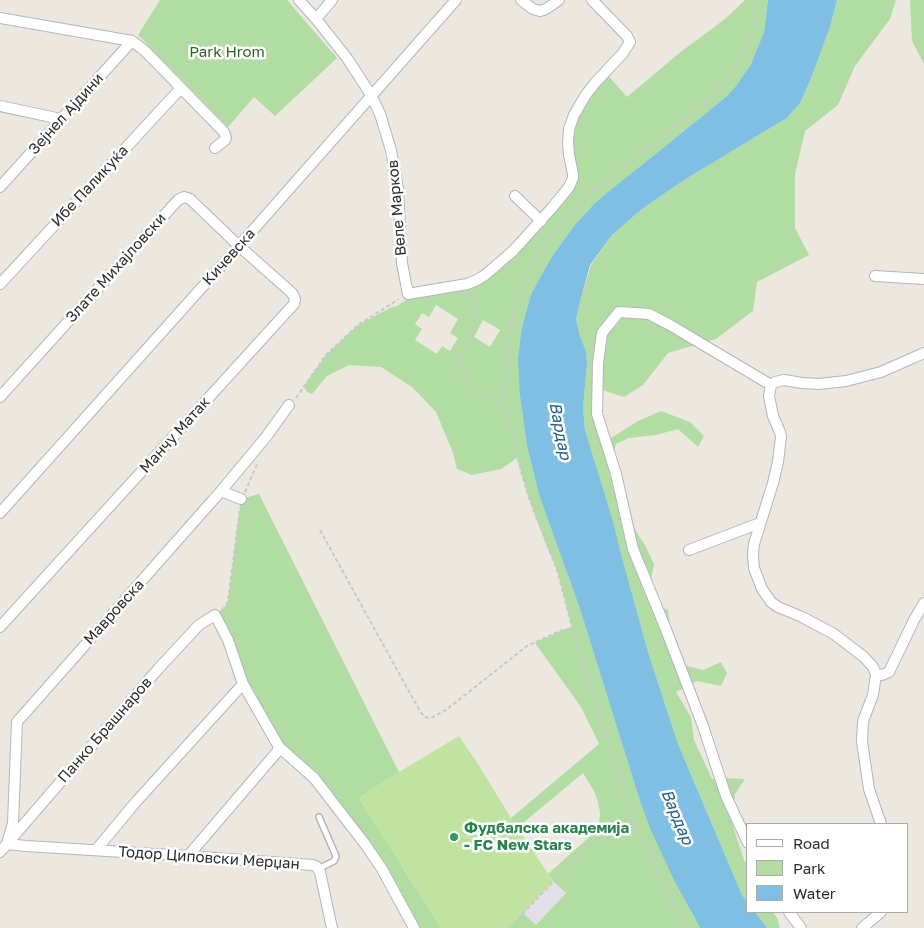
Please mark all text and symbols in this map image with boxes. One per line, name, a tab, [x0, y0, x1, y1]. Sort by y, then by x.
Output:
park label: Park Hrom	[189, 43, 265, 61]
street label: Зејнел Ајдини	[25, 70, 107, 158]
street label: Ибе Паликуќа	[48, 142, 132, 230]
street label: Веле Марков	[384, 159, 410, 257]
street label: Злате Михајловски	[62, 210, 170, 326]
street label: Кичевска	[199, 225, 259, 289]
street label: Манчу Матак	[136, 393, 214, 477]
water label: Вардар	[545, 401, 575, 461]
street label: Мавровска	[80, 576, 148, 648]
street label: Панко Брашнаров	[54, 673, 156, 787]
water label: Вардар	[657, 786, 697, 848]
place label: Фудбалска академија - FC New Stars	[464, 819, 629, 854]
legend	[746, 823, 909, 913]
marker: Фудбалска академија - FC New Stars	[448, 831, 460, 843]
text: Road	[793, 834, 830, 852]
street label: Тодор Циповски Мерџан	[118, 843, 300, 873]
text: Park	[793, 859, 825, 877]
text: Water	[793, 884, 836, 902]

